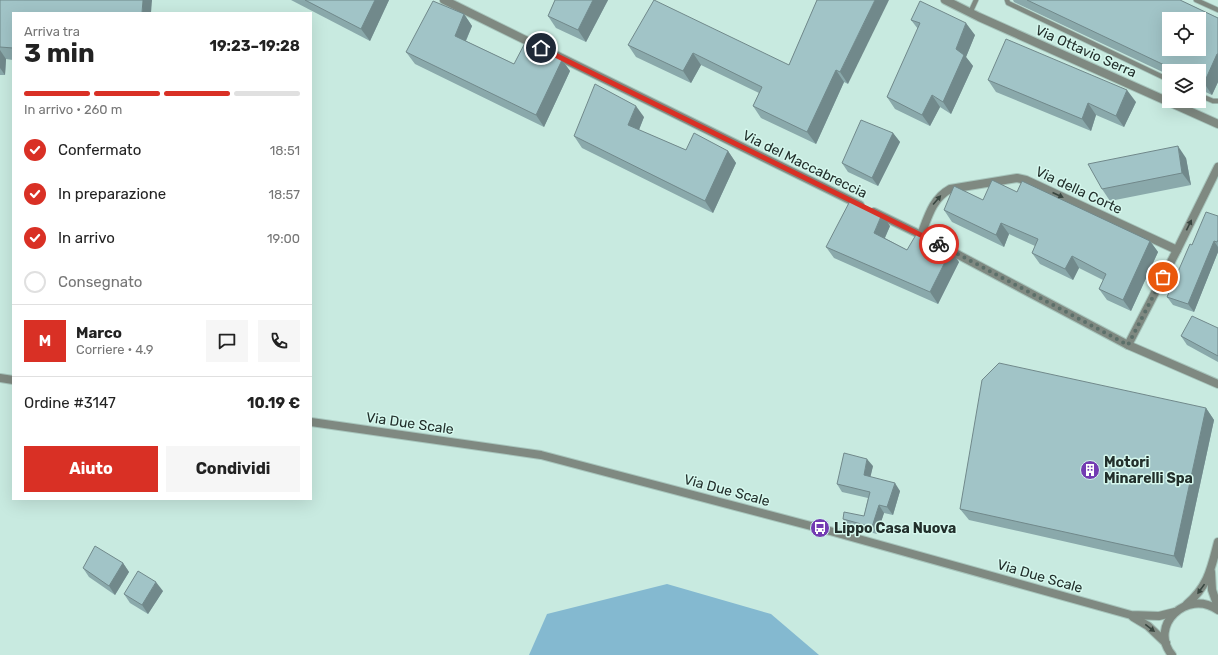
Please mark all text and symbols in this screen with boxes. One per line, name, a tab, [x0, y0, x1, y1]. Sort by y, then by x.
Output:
map controls	[1162, 12, 1206, 108]
button: locate	[1162, 12, 1206, 56]
street label: Via Ottavio Serra	[1033, 22, 1139, 81]
text: Arriva tra	[24, 24, 80, 39]
pin	[524, 31, 558, 65]
text: 19:23–19:28	[209, 37, 300, 55]
icon: home	[530, 37, 552, 59]
text: 3 min	[24, 38, 95, 69]
button: layers	[1162, 64, 1206, 108]
text: In arrivo · 260 m	[24, 102, 122, 117]
street label: Via del Maccabreccia	[740, 127, 870, 202]
icon: check	[24, 139, 46, 161]
text: Confermato	[58, 141, 141, 159]
text: 18:51	[270, 143, 300, 158]
street label: Via della Corte	[1033, 163, 1125, 218]
icon: check	[24, 183, 46, 205]
text: In preparazione	[58, 185, 166, 203]
text: 18:57	[268, 187, 300, 202]
one-way arrow	[1053, 192, 1064, 198]
one-way arrow	[932, 194, 941, 205]
one-way arrow	[1186, 219, 1192, 231]
courier	[919, 224, 959, 264]
icon: check	[24, 227, 46, 249]
text: In arrivo	[58, 229, 115, 247]
text: 19:00	[267, 231, 300, 246]
icon: bike	[928, 233, 950, 255]
pin	[1146, 260, 1180, 294]
icon: bag	[1152, 266, 1174, 288]
text: Consegnato	[58, 273, 142, 291]
button: chat	[206, 320, 248, 362]
button: phone	[258, 320, 300, 362]
text: Marco	[76, 324, 122, 342]
text: M	[39, 332, 51, 350]
text: Corriere · 4.9	[76, 342, 153, 357]
text: Ordine #3147	[24, 394, 116, 412]
text: 10.19 €	[247, 394, 300, 412]
street label: Via Due Scale	[365, 409, 455, 438]
button: Aiuto	[24, 446, 158, 492]
button: Condividi	[166, 446, 300, 492]
place label: Motori Minarelli Spa	[1104, 454, 1193, 487]
building icon: Motori Minarelli Spa	[1079, 459, 1101, 481]
street label: Via Due Scale	[682, 471, 772, 510]
bus stop icon: Lippo Casa Nuova	[809, 517, 831, 539]
place label: Lippo Casa Nuova	[834, 520, 956, 537]
street label: Via Due Scale	[995, 556, 1085, 597]
one-way arrow	[1197, 584, 1205, 595]
one-way arrow	[1145, 624, 1155, 632]

